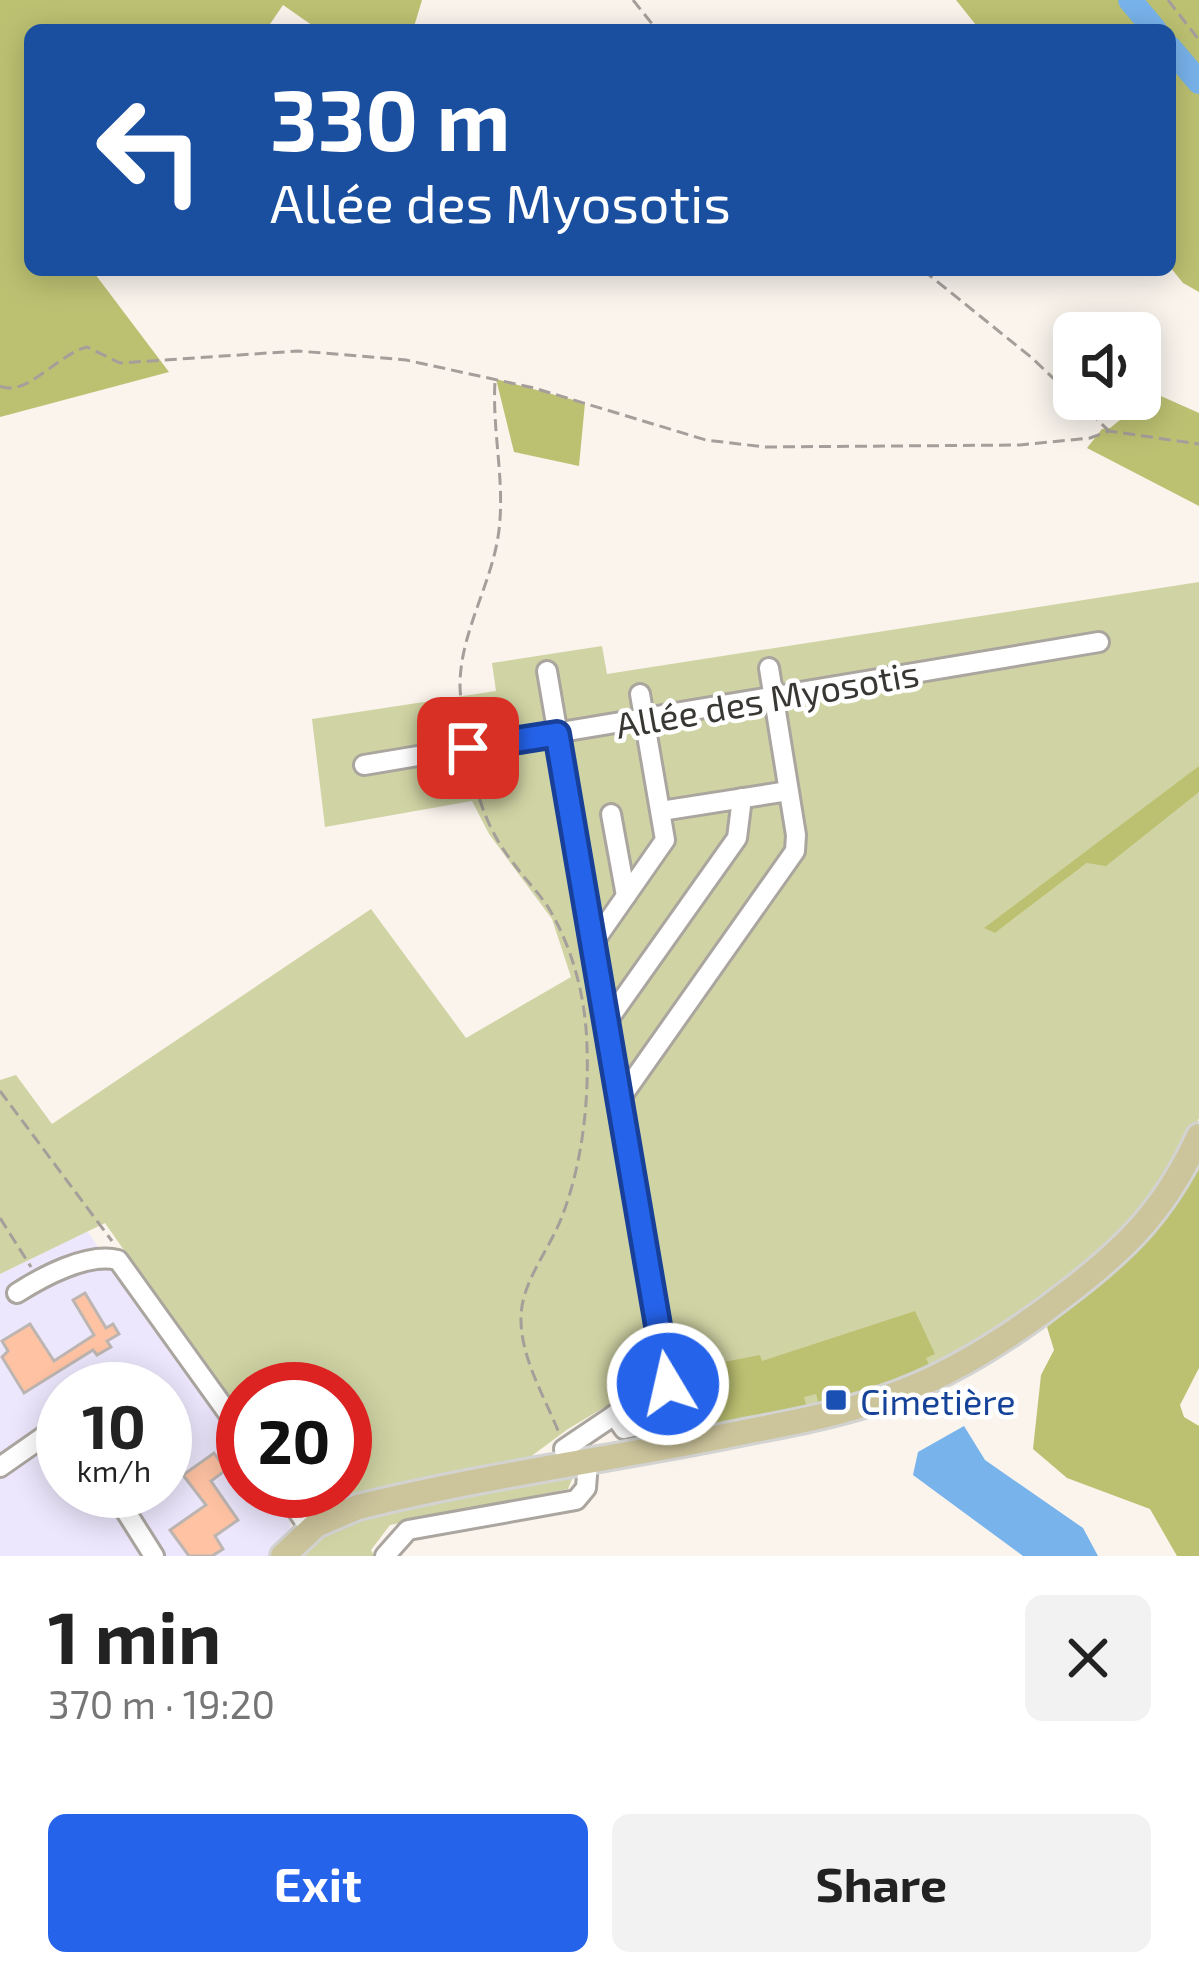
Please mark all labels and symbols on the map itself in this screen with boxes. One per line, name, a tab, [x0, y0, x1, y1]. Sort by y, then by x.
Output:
street label: Allée des Myosotis	[612, 650, 922, 746]
pin	[417, 697, 519, 799]
position arrow	[605, 1321, 731, 1447]
speed limit sign: 20	[216, 1362, 372, 1518]
place label: Cimetière	[860, 1379, 1016, 1422]
marker: Cimetière	[823, 1387, 849, 1413]

